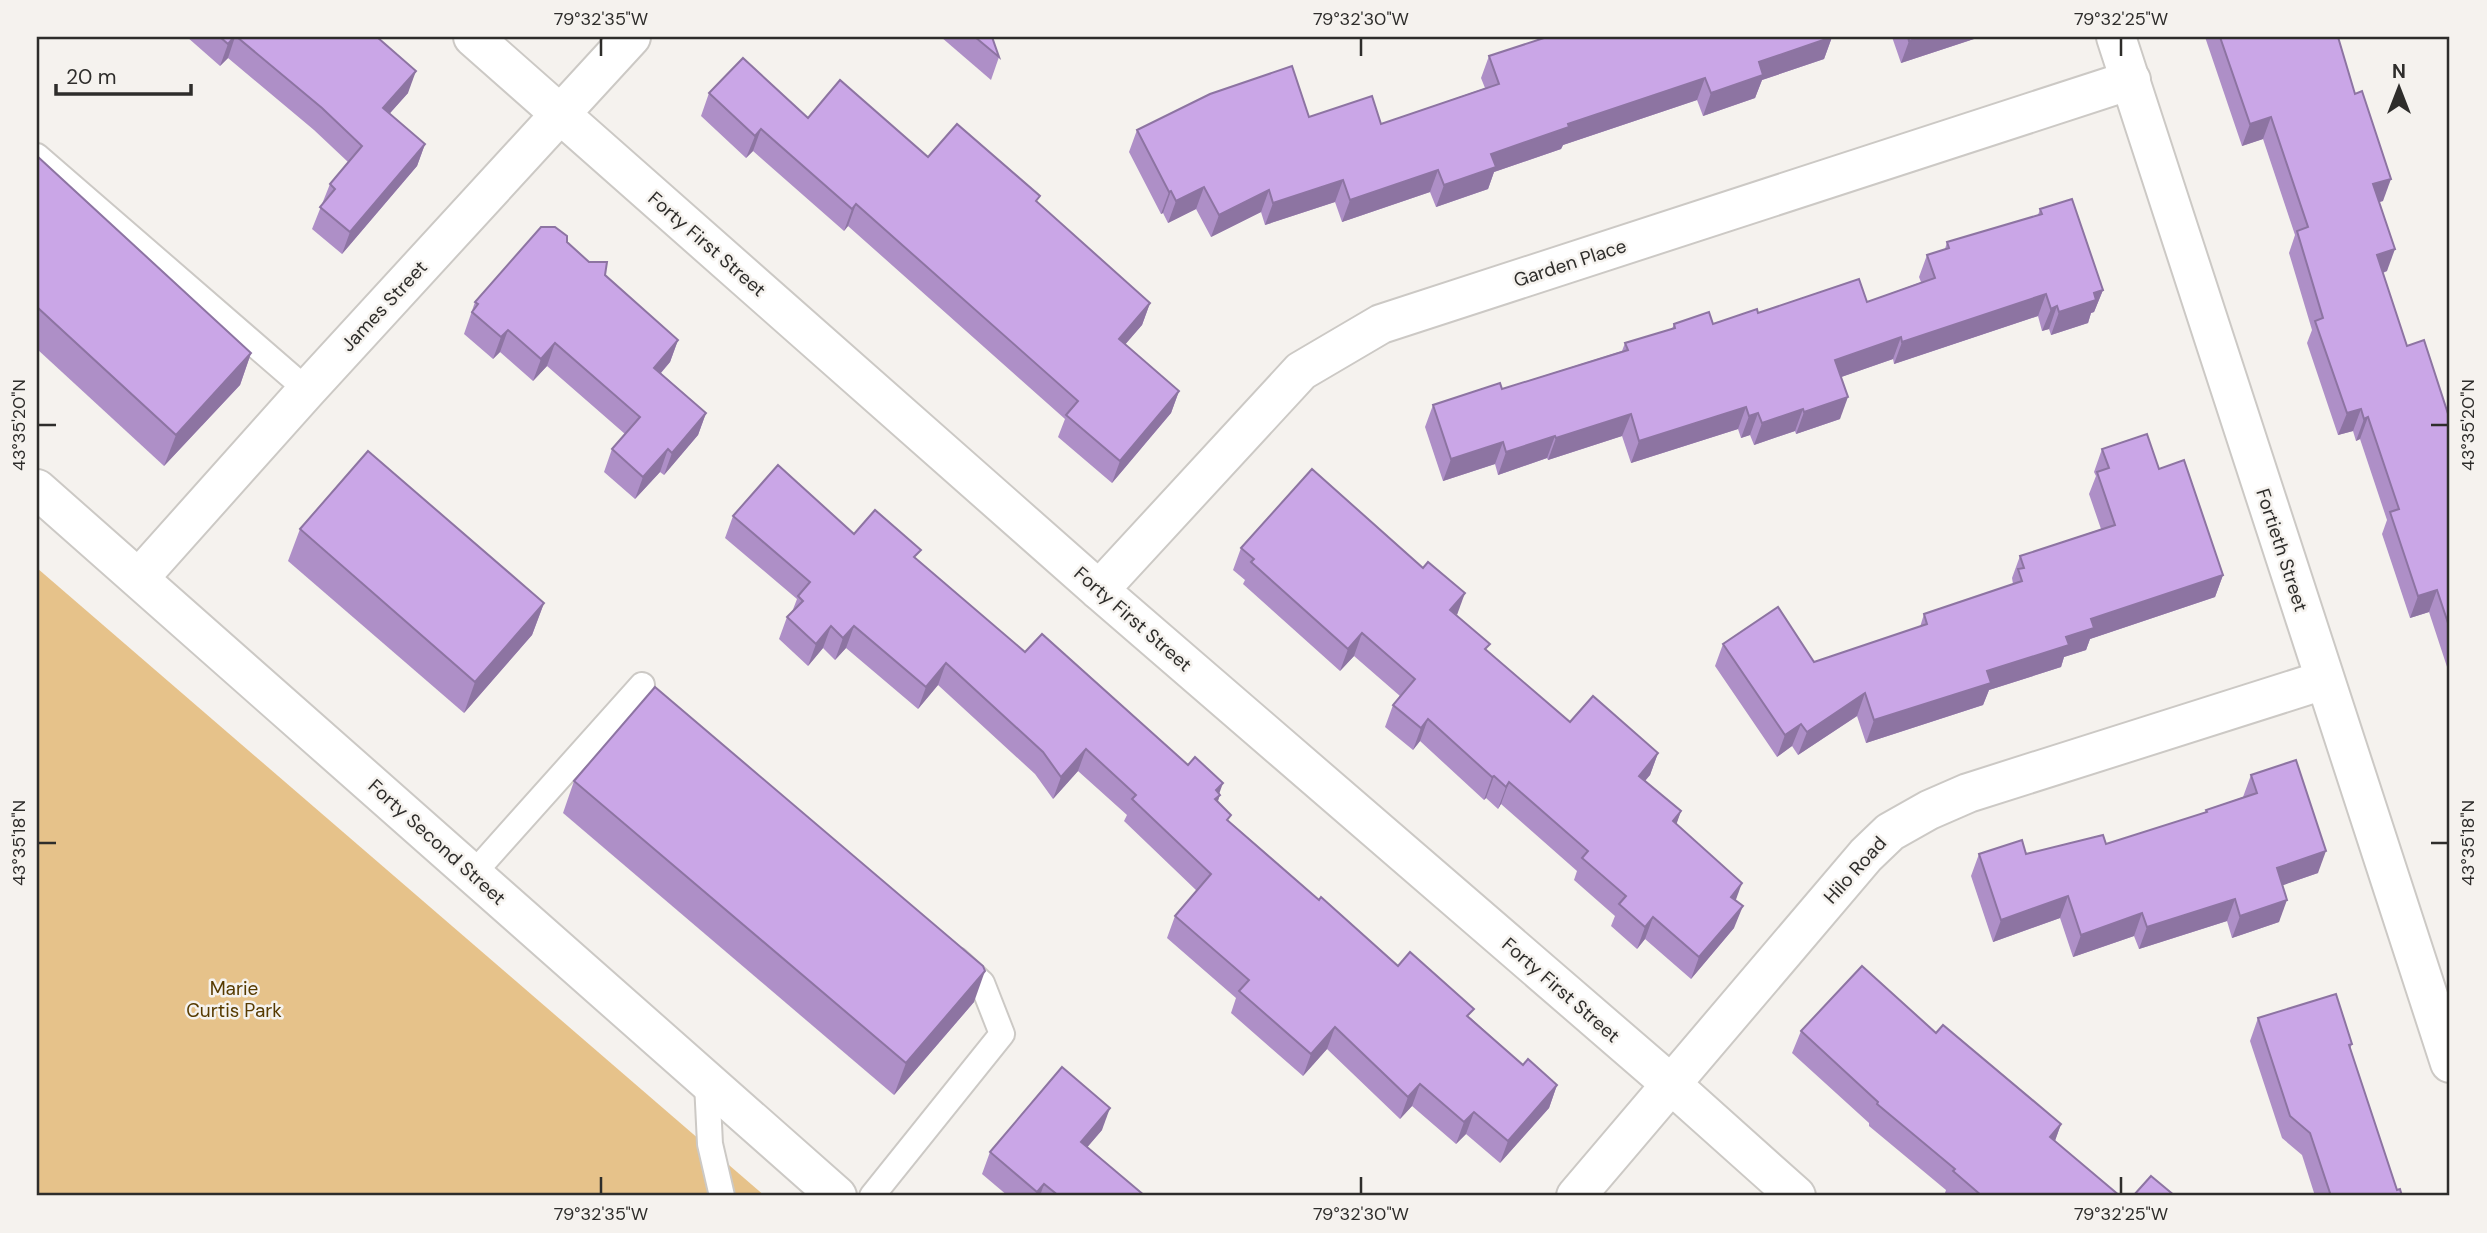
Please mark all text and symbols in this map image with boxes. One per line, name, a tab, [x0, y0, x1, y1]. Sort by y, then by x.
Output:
text: 79°32'35"W	[554, 7, 648, 31]
text: 79°32'30"W	[1313, 7, 1409, 31]
text: 79°32'25"W	[2074, 7, 2168, 31]
scale bar	[56, 52, 191, 96]
north arrow	[2364, 52, 2434, 122]
text: N	[2392, 59, 2406, 84]
text: 20 m	[66, 63, 117, 91]
street label: Forty First Street	[643, 186, 771, 302]
street label: Garden Place	[1510, 233, 1630, 293]
street label: James Street	[335, 255, 433, 357]
text: 43°35'20"N	[7, 379, 31, 471]
text: 43°35'20"N	[2456, 379, 2480, 471]
street label: Fortieth Street	[2250, 485, 2314, 615]
street label: Forty First Street	[1069, 561, 1197, 677]
street label: Forty Second Street	[363, 774, 511, 910]
text: 43°35'18"N	[7, 800, 31, 886]
text: 43°35'18"N	[2456, 800, 2480, 886]
street label: Hilo Road	[1818, 831, 1892, 909]
street label: Forty First Street	[1497, 932, 1625, 1048]
park label: Marie Curtis Park	[186, 976, 282, 1023]
text: 79°32'35"W	[554, 1202, 648, 1226]
text: 79°32'30"W	[1313, 1202, 1409, 1226]
text: 79°32'25"W	[2074, 1202, 2168, 1226]

